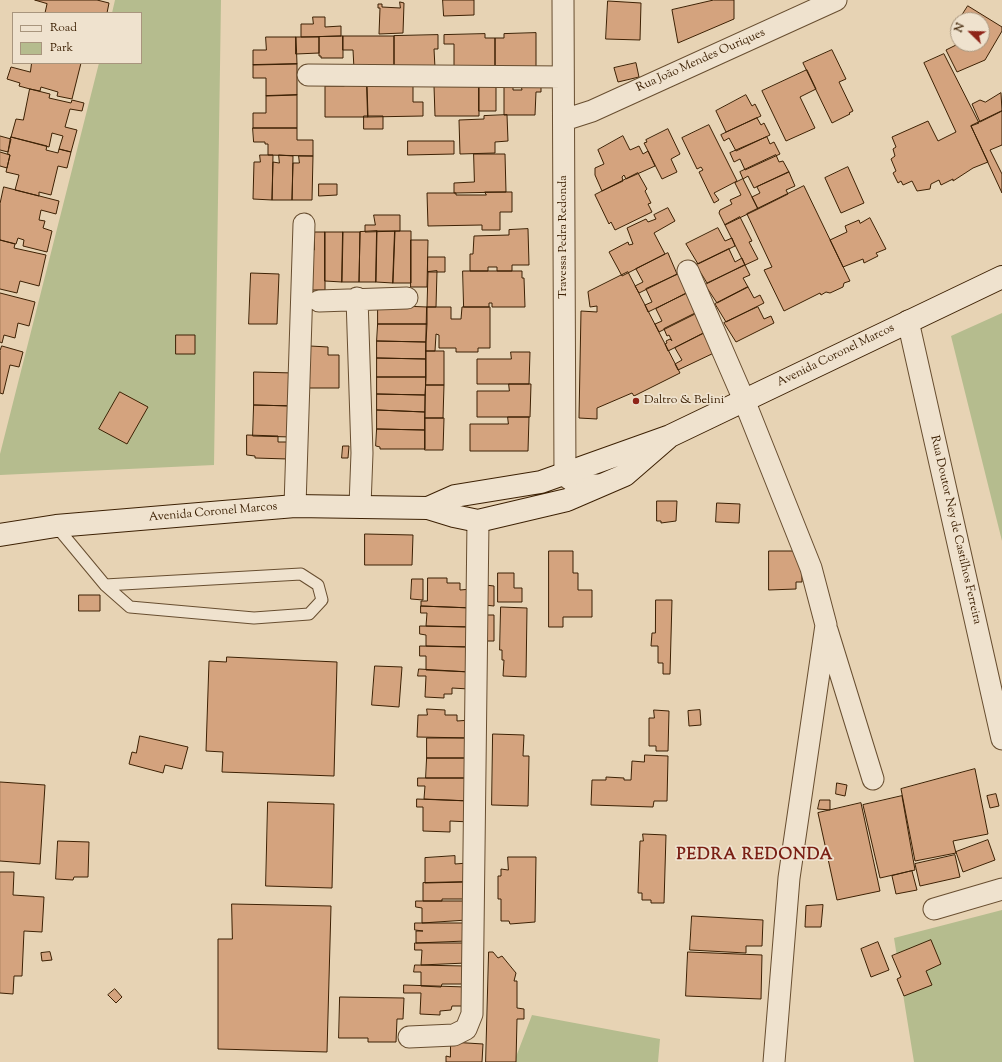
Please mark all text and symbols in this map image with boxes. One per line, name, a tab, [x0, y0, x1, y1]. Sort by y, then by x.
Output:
legend	[12, 12, 142, 64]
north arrow	[950, 12, 990, 52]
text: Road	[50, 19, 77, 37]
text: N	[951, 21, 969, 35]
street label: Rua João Mendes Ouriques	[634, 26, 768, 96]
text: Park	[50, 39, 73, 57]
street label: Travessa Pedra Redonda	[557, 175, 571, 299]
street label: Avenida Coronel Marcos	[775, 321, 897, 391]
place label: Daltro & Belini	[644, 394, 724, 408]
marker: Daltro & Belini	[631, 396, 641, 406]
street label: Rua Doutor Ney de Castilhos Ferreira	[926, 434, 984, 626]
street label: Avenida Coronel Marcos	[148, 500, 278, 526]
district label: PEDRA REDONDA	[676, 846, 834, 866]

